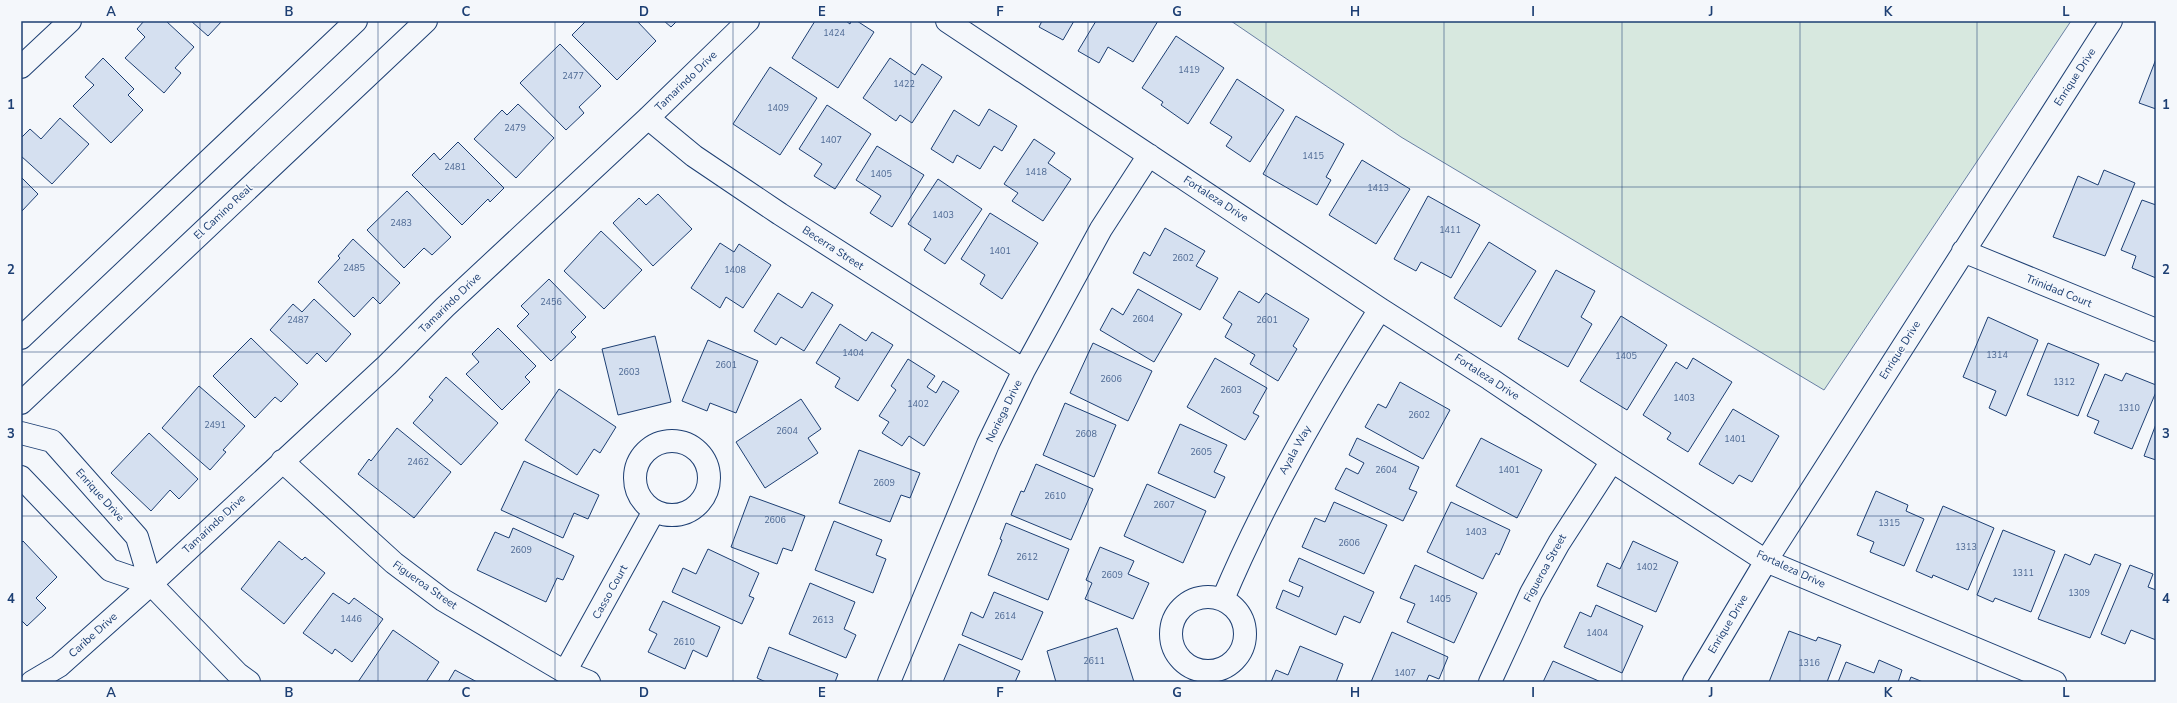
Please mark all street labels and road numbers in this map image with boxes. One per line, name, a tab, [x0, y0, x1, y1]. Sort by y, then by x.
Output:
street label: Enrique Drive	[2051, 45, 2099, 109]
street label: Tamarindo Drive	[652, 47, 720, 115]
street label: Fortaleza Drive	[1181, 172, 1252, 226]
street label: El Camino Real	[190, 180, 256, 243]
street label: Becerra Street	[799, 222, 867, 274]
street label: Tamarindo Drive	[416, 269, 484, 337]
street label: Trinidad Court	[2024, 271, 2094, 311]
street label: Enrique Drive	[1876, 318, 1924, 382]
street label: Fortaleza Drive	[1452, 350, 1523, 404]
street label: Noriega Drive	[982, 377, 1026, 445]
street label: Ayala Way	[1275, 422, 1315, 477]
street label: Enrique Drive	[72, 465, 128, 525]
street label: Tamarindo Drive	[179, 491, 249, 557]
street label: Figueroa Street	[1520, 531, 1570, 605]
street label: Fortaleza Drive	[1754, 546, 1828, 592]
street label: Figueroa Street	[390, 557, 460, 613]
street label: Casso Court	[589, 562, 631, 622]
street label: Enrique Drive	[1704, 592, 1752, 656]
street label: Caribe Drive	[65, 609, 121, 661]

